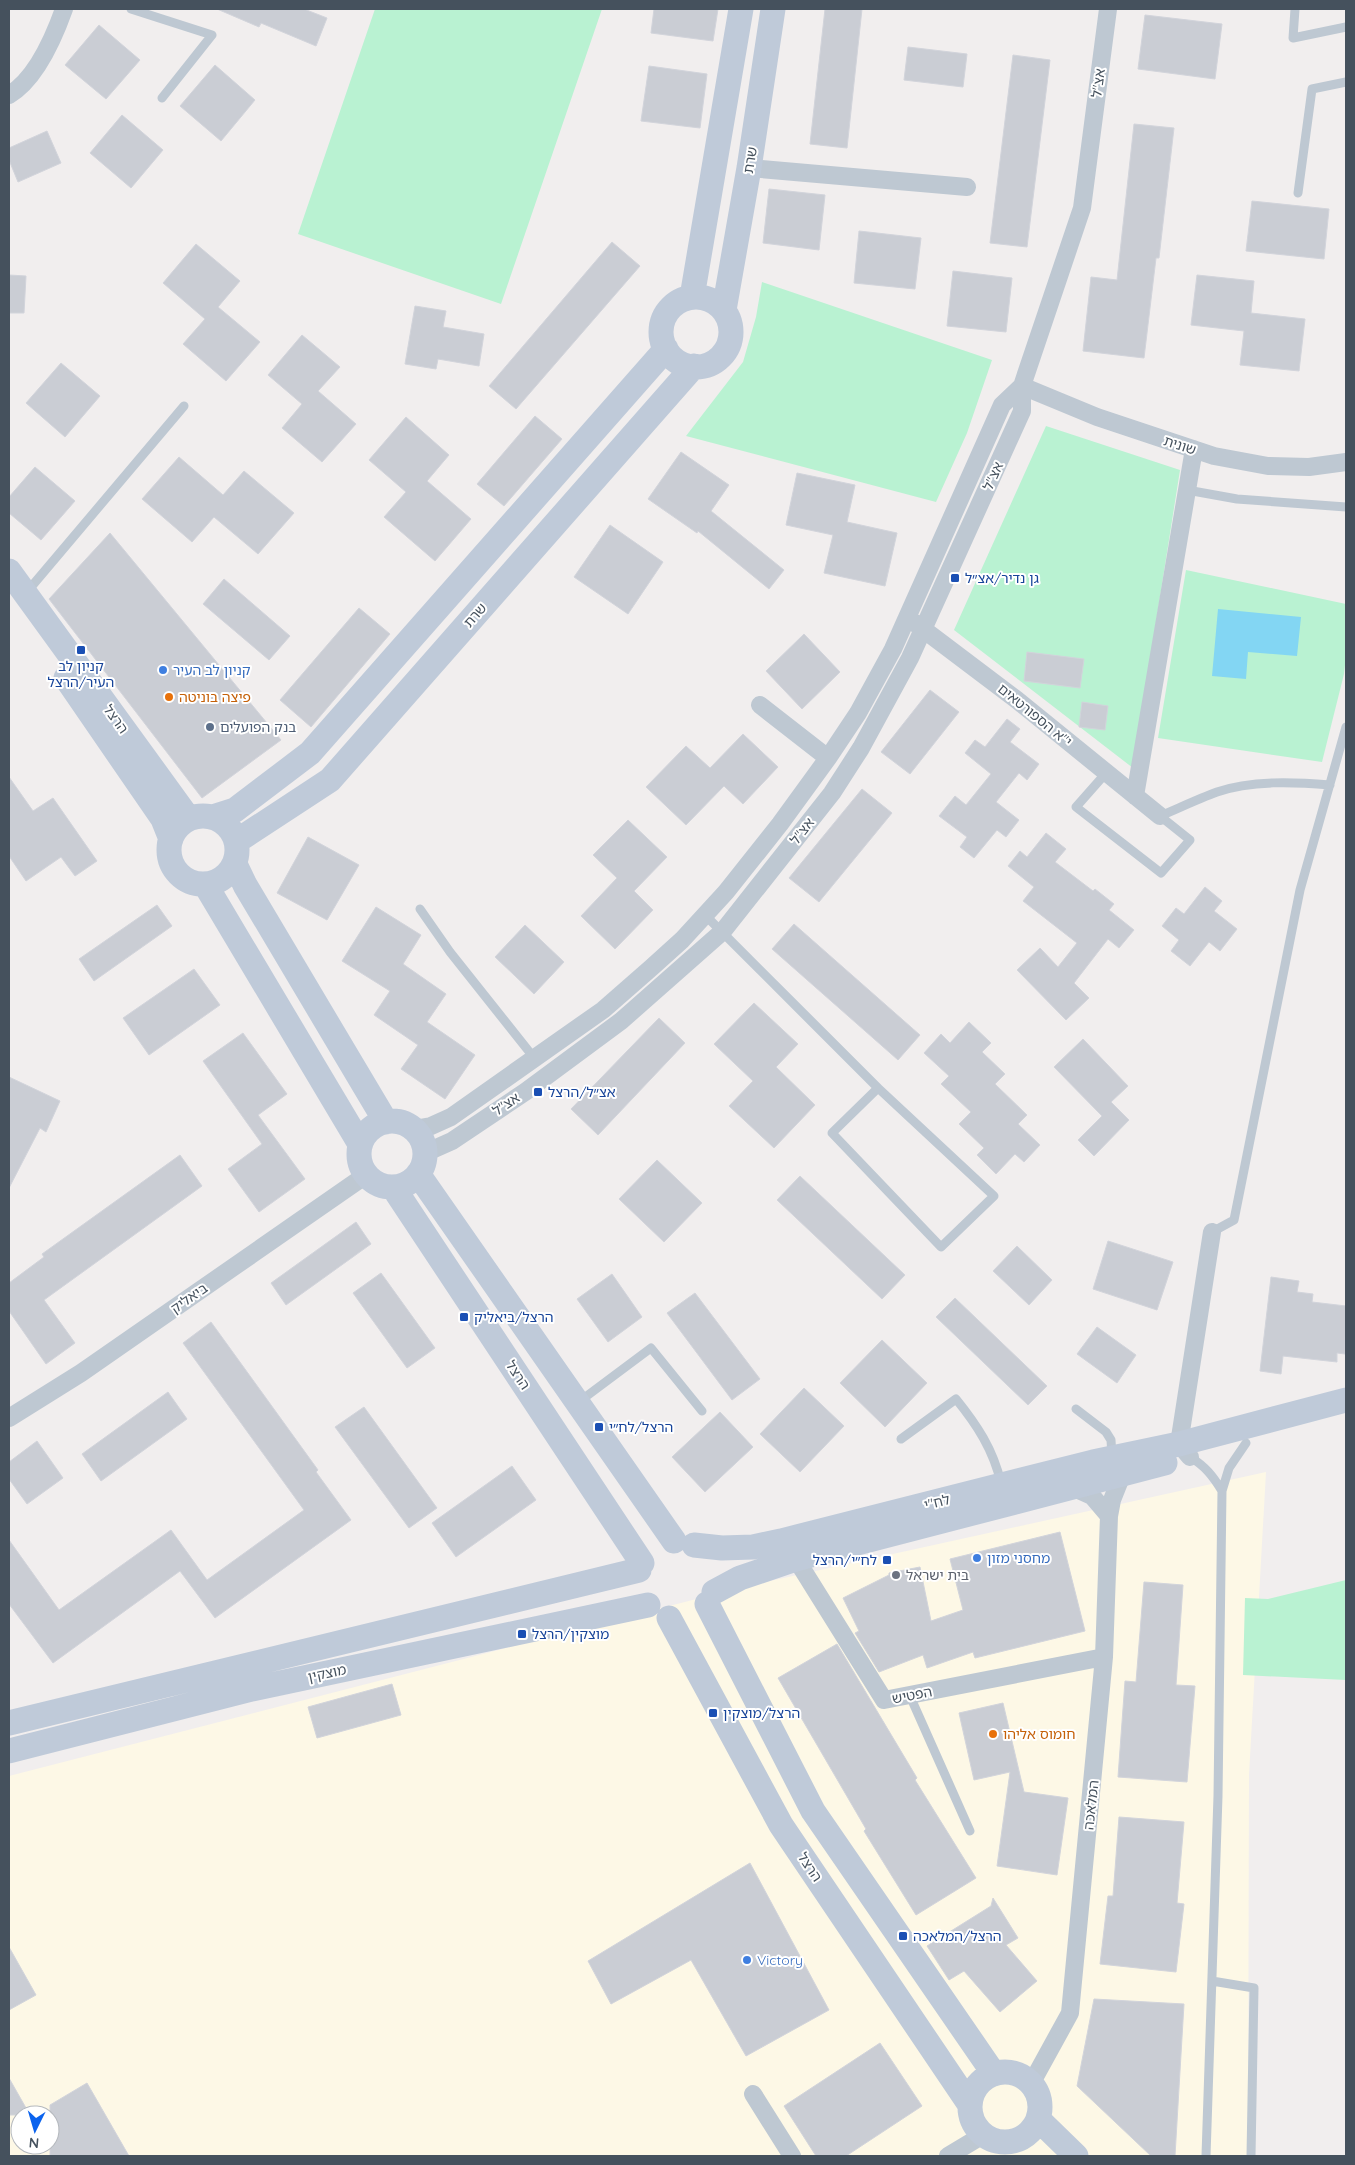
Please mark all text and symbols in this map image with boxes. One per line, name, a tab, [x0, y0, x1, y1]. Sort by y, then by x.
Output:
street label: אצ"ל	[1087, 67, 1109, 99]
street label: שרת	[739, 145, 761, 175]
street label: שונית	[1162, 431, 1198, 459]
street label: אצ"ל	[979, 459, 1007, 493]
place label: גן נדיר/אצ״ל	[965, 569, 1039, 587]
marker: גן נדיר/אצ״ל	[949, 572, 961, 584]
street label: שרת	[459, 599, 491, 631]
marker: קניון לב העיר/הרצל	[75, 644, 87, 656]
place label: קניון לב העיר/הרצל	[48, 657, 114, 691]
place label: קניון לב העיר	[173, 661, 251, 679]
marker: קניון לב העיר	[157, 664, 169, 676]
street label: י''א הספורטאים	[994, 680, 1076, 750]
place label: פיצה בוניטה	[179, 688, 251, 706]
marker: פיצה בוניטה	[163, 691, 175, 703]
street label: הרצל	[100, 701, 132, 737]
place label: בנק הפועלים	[220, 718, 296, 736]
marker: בנק הפועלים	[204, 721, 216, 733]
street label: אצ"ל	[786, 814, 818, 848]
place label: אצ״ל/הרצל	[548, 1083, 616, 1101]
marker: אצ״ל/הרצל	[532, 1086, 544, 1098]
street label: אצ"ל	[489, 1088, 523, 1120]
street label: ביאליק	[167, 1279, 211, 1317]
place label: הרצל/ביאליק	[474, 1308, 554, 1326]
marker: הרצל/ביאליק	[458, 1311, 470, 1323]
street label: הרצל	[502, 1357, 534, 1393]
place label: הרצל/לח״י	[609, 1418, 673, 1436]
marker: הרצל/לח״י	[593, 1421, 605, 1433]
street label: לח"י	[922, 1490, 952, 1514]
place label: מחסני מזון	[987, 1549, 1050, 1567]
place label: לח״י/הרצל	[813, 1551, 877, 1569]
marker: מחסני מזון	[971, 1552, 983, 1564]
marker: לח״י/הרצל	[881, 1554, 893, 1566]
place label: בית ישראל	[906, 1566, 969, 1584]
marker: בית ישראל	[890, 1569, 902, 1581]
place label: מוצקין/הרצל	[532, 1625, 609, 1643]
marker: מוצקין/הרצל	[516, 1628, 528, 1640]
street label: מוצקין	[306, 1660, 348, 1686]
street label: הפטיש	[890, 1682, 934, 1708]
place label: הרצל/מוצקין	[723, 1704, 800, 1722]
marker: הרצל/מוצקין	[707, 1707, 719, 1719]
place label: חומוס אליהו	[1003, 1725, 1076, 1743]
marker: חומוס אליהו	[987, 1728, 999, 1740]
street label: המלאכה	[1079, 1779, 1103, 1831]
street label: הרצל	[794, 1849, 826, 1885]
place label: הרצל/המלאכה	[913, 1927, 1002, 1945]
marker: הרצל/המלאכה	[897, 1930, 909, 1942]
place label: Victory	[757, 1951, 803, 1969]
marker: Victory	[741, 1954, 753, 1966]
north arrow	[10, 2105, 60, 2155]
text: N	[28, 2134, 40, 2152]

